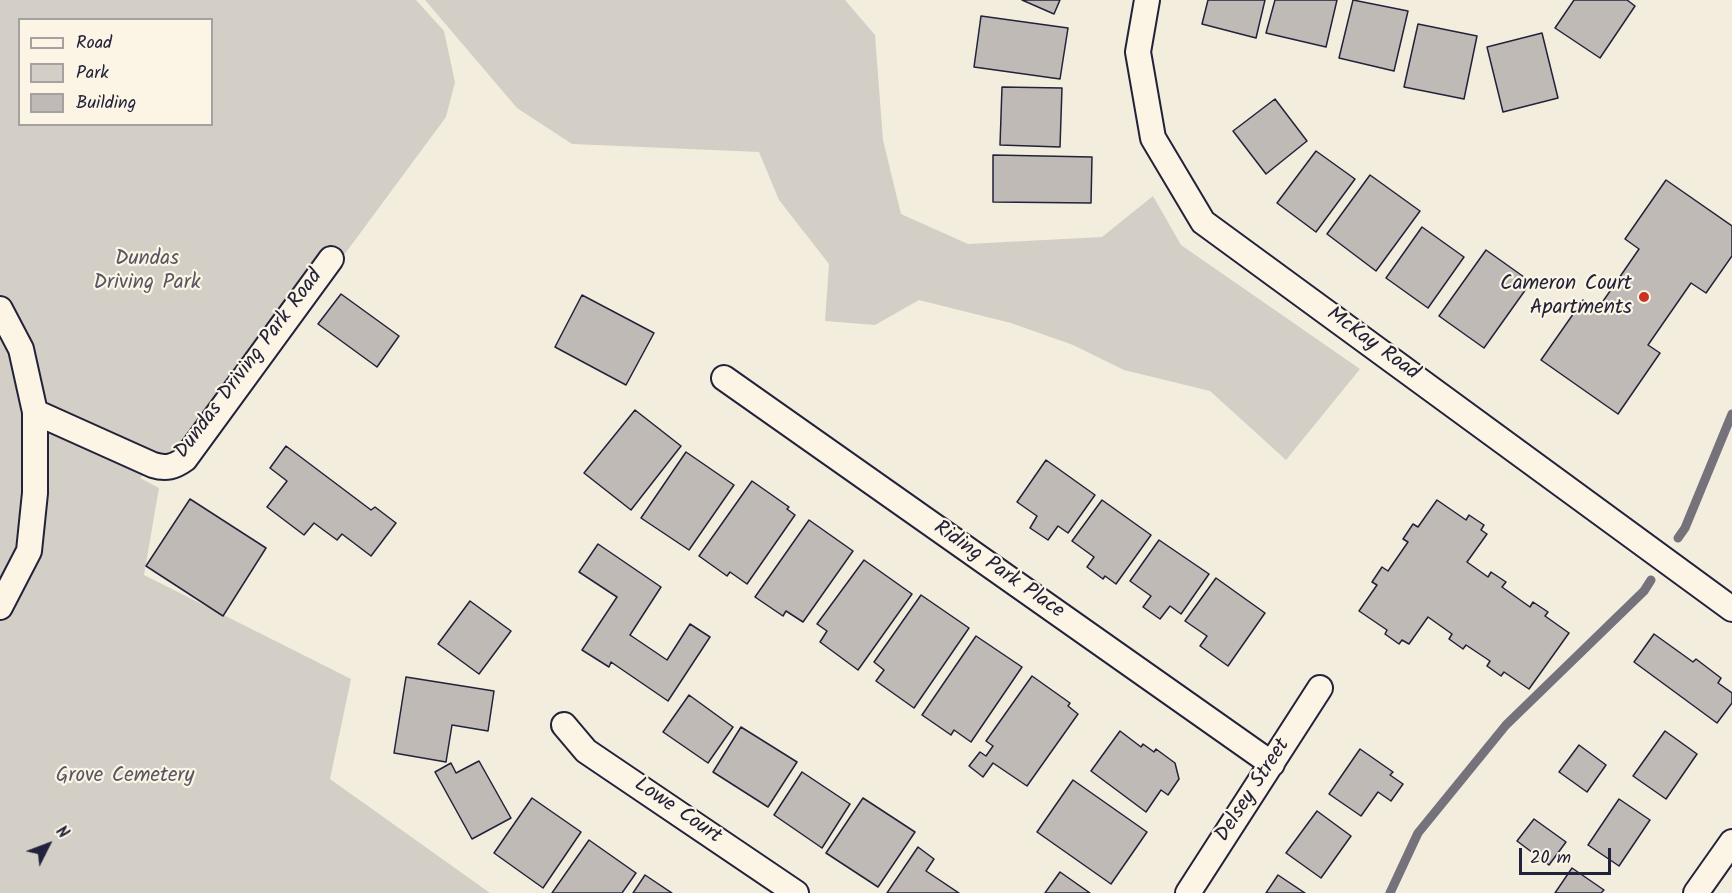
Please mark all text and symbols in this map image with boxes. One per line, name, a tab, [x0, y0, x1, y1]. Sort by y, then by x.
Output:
legend	[18, 18, 213, 126]
text: Road	[76, 29, 112, 58]
text: Park	[76, 59, 109, 88]
text: Building	[76, 89, 136, 118]
park label: Dundas Driving Park	[94, 247, 200, 297]
street label: Dundas Driving Park Road	[171, 266, 329, 464]
place label: Cameron Court Apartments	[1500, 272, 1632, 322]
marker: Cameron Court Apartments	[1637, 290, 1651, 304]
street label: McKay Road	[1321, 303, 1423, 387]
street label: Riding Park Place	[928, 517, 1068, 625]
street label: Delsey Street	[1211, 735, 1297, 847]
park label: Grove Cemetery	[56, 764, 194, 790]
street label: Lowe Court	[628, 774, 726, 850]
north arrow	[18, 815, 78, 875]
text: N	[49, 820, 74, 845]
scale bar	[1522, 836, 1614, 874]
text: 20 m	[1530, 844, 1571, 873]

